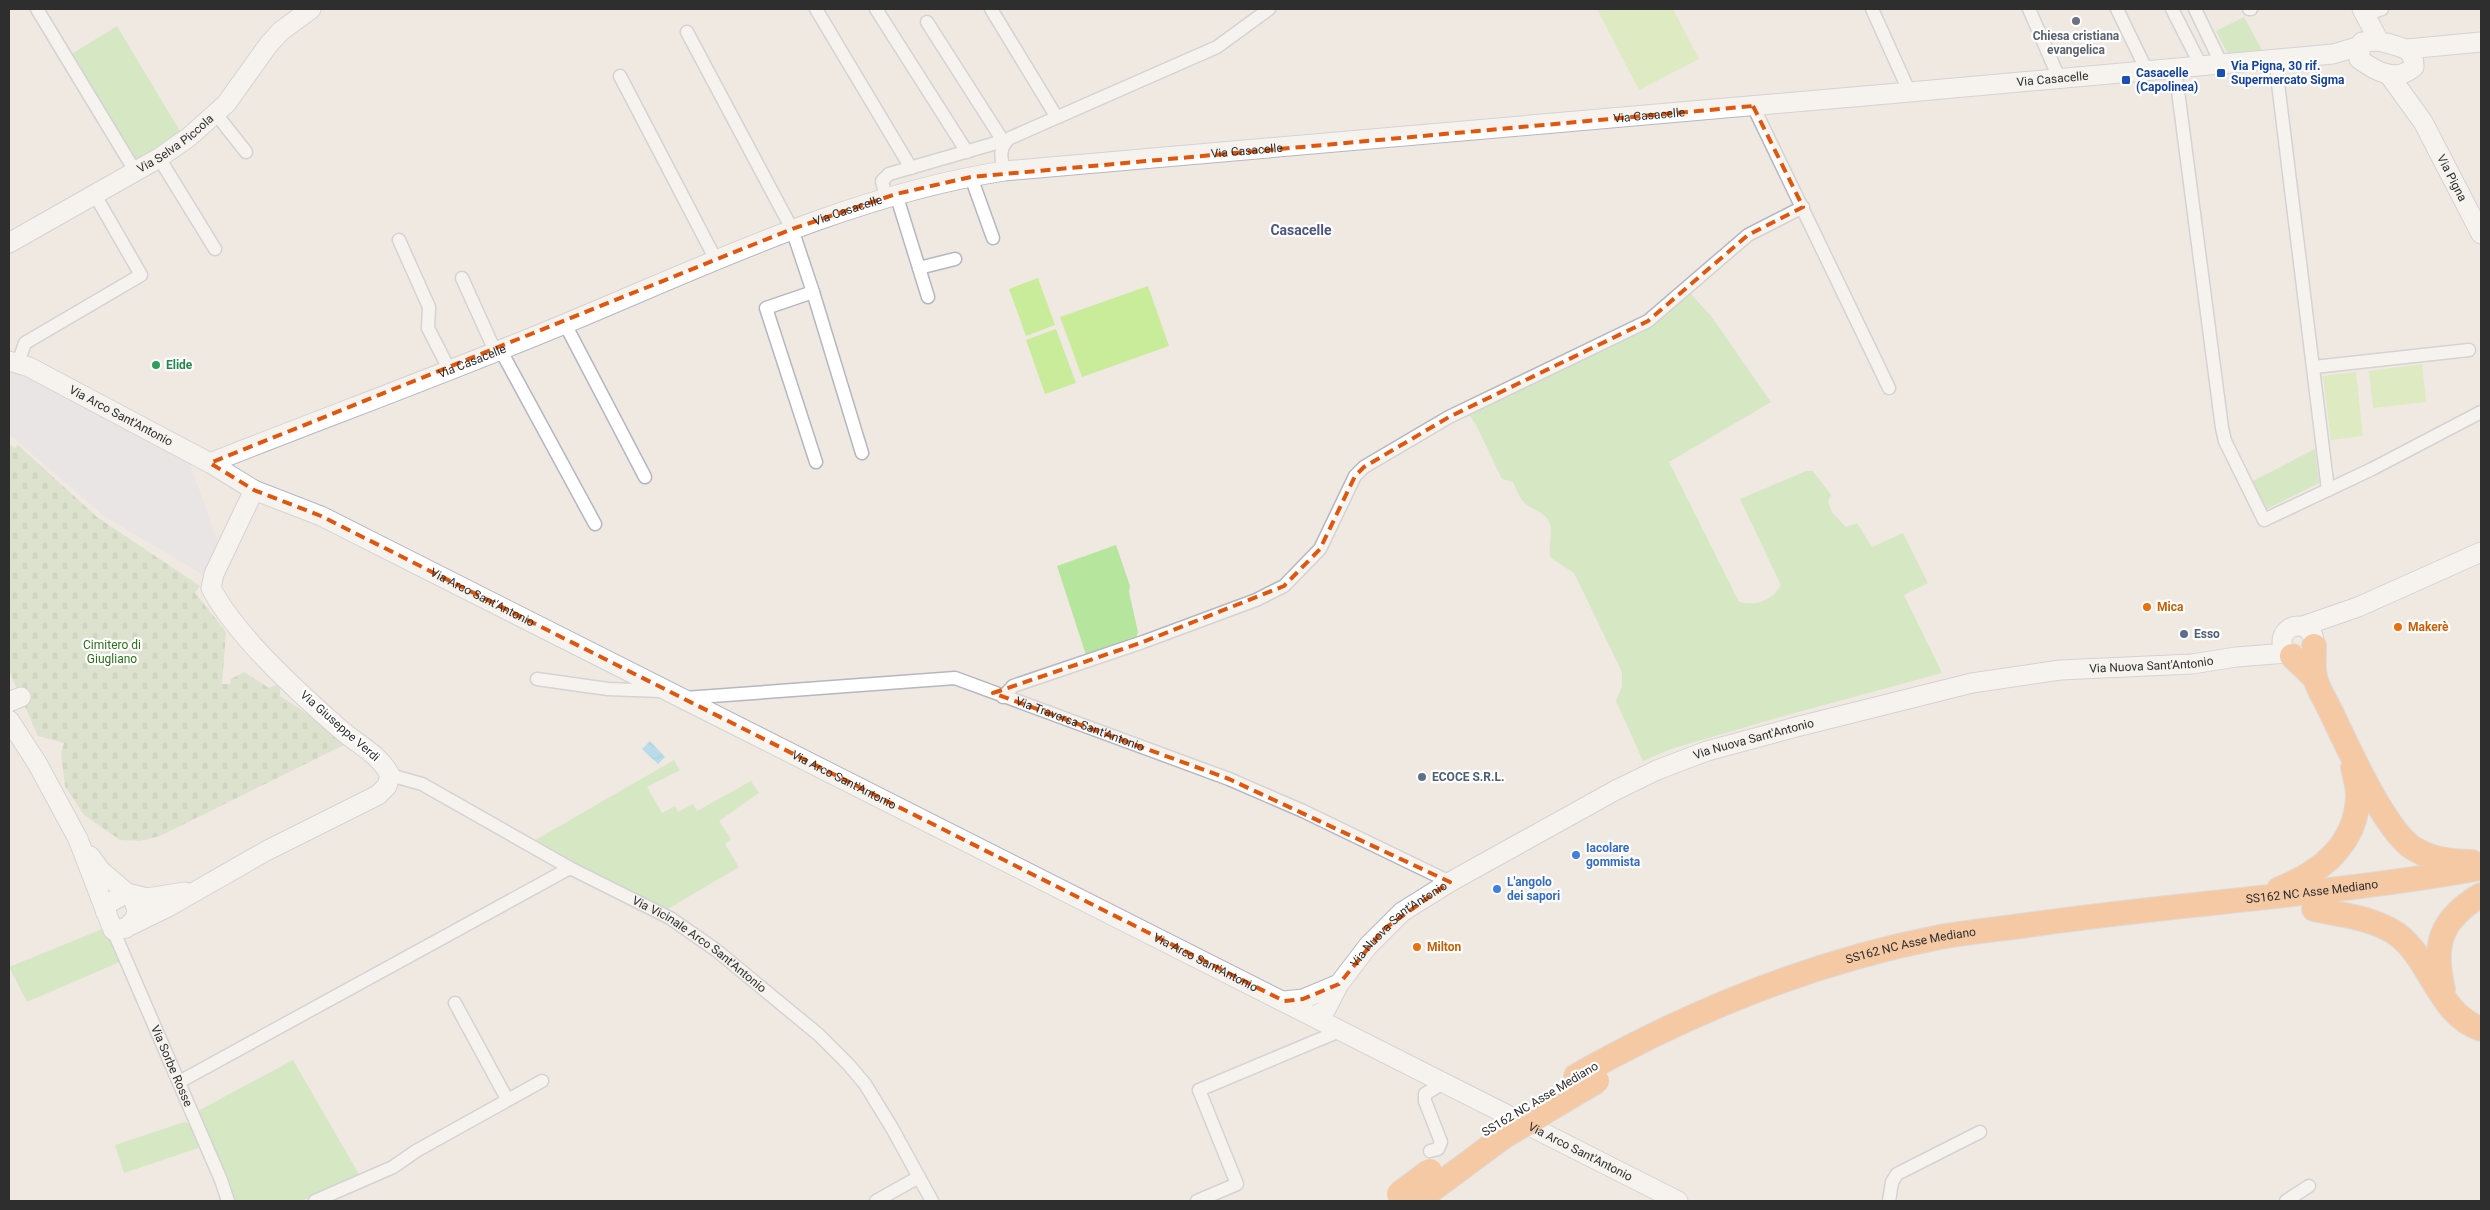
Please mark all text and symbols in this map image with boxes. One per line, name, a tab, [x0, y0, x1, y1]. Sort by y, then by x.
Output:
marker: Chiesa cristiana evangelica	[2070, 15, 2082, 27]
place label: Chiesa cristiana evangelica	[2033, 29, 2120, 57]
place label: Via Pigna, 30 rif. Supermercato Sigma	[2231, 59, 2345, 87]
place label: Casacelle (Capolinea)	[2136, 66, 2198, 94]
marker: Via Pigna, 30 rif. Supermercato Sigma	[2215, 67, 2227, 79]
street label: Via Casacelle	[2016, 69, 2089, 89]
marker: Casacelle (Capolinea)	[2120, 74, 2132, 86]
street label: Via Casacelle	[1613, 105, 1686, 126]
street label: Via Selva Piccola	[135, 111, 216, 176]
street label: Via Casacelle	[1210, 141, 1283, 161]
street label: Via Pigna	[2434, 152, 2470, 204]
street label: Via Casacelle	[811, 193, 884, 229]
district label: Casacelle	[1270, 222, 1332, 238]
street label: Via Casacelle	[436, 342, 508, 381]
place label: Elide	[166, 358, 193, 372]
marker: Elide	[150, 359, 162, 371]
street label: Via Arco Sant'Antonio	[67, 383, 175, 449]
street label: Via Arco Sant'Antonio	[428, 565, 537, 630]
place label: Mica	[2157, 600, 2184, 614]
marker: Mica	[2141, 601, 2153, 613]
place label: Makerè	[2408, 620, 2449, 634]
marker: Makerè	[2392, 621, 2404, 633]
place label: Esso	[2194, 627, 2220, 641]
marker: Esso	[2178, 628, 2190, 640]
park label: Cimitero di Giugliano	[83, 638, 141, 666]
street label: Via Nuova Sant'Antonio	[2089, 654, 2215, 676]
street label: Via Giuseppe Verdi	[297, 688, 383, 764]
street label: Via Traversa Sant'Antonio	[1014, 694, 1146, 754]
street label: Via Nuova Sant'Antonio	[1691, 716, 1815, 763]
street label: Via Arco Sant'Antonio	[789, 748, 899, 812]
place label: ECOCE S.R.L.	[1432, 770, 1504, 784]
marker: ECOCE S.R.L.	[1416, 771, 1428, 783]
place label: Iacolare gommista	[1586, 841, 1641, 869]
marker: Iacolare gommista	[1570, 849, 1582, 861]
place label: L'angolo dei sapori	[1507, 875, 1560, 903]
street label: SS162 NC Asse Mediano	[2245, 877, 2379, 906]
street label: Via Nuova Sant'Antonio	[1348, 879, 1450, 970]
marker: L'angolo dei sapori	[1491, 883, 1503, 895]
street label: Via Vicinale Arco Sant'Antonio	[630, 893, 769, 996]
street label: SS162 NC Asse Mediano	[1844, 925, 1977, 967]
street label: Via Arco Sant'Antonio	[1151, 930, 1260, 995]
place label: Milton	[1427, 940, 1462, 954]
marker: Milton	[1411, 941, 1423, 953]
street label: Via Sorbe Rosse	[148, 1023, 195, 1109]
street label: SS162 NC Asse Mediano	[1479, 1059, 1601, 1139]
street label: Via Arco Sant'Antonio	[1526, 1120, 1635, 1184]

